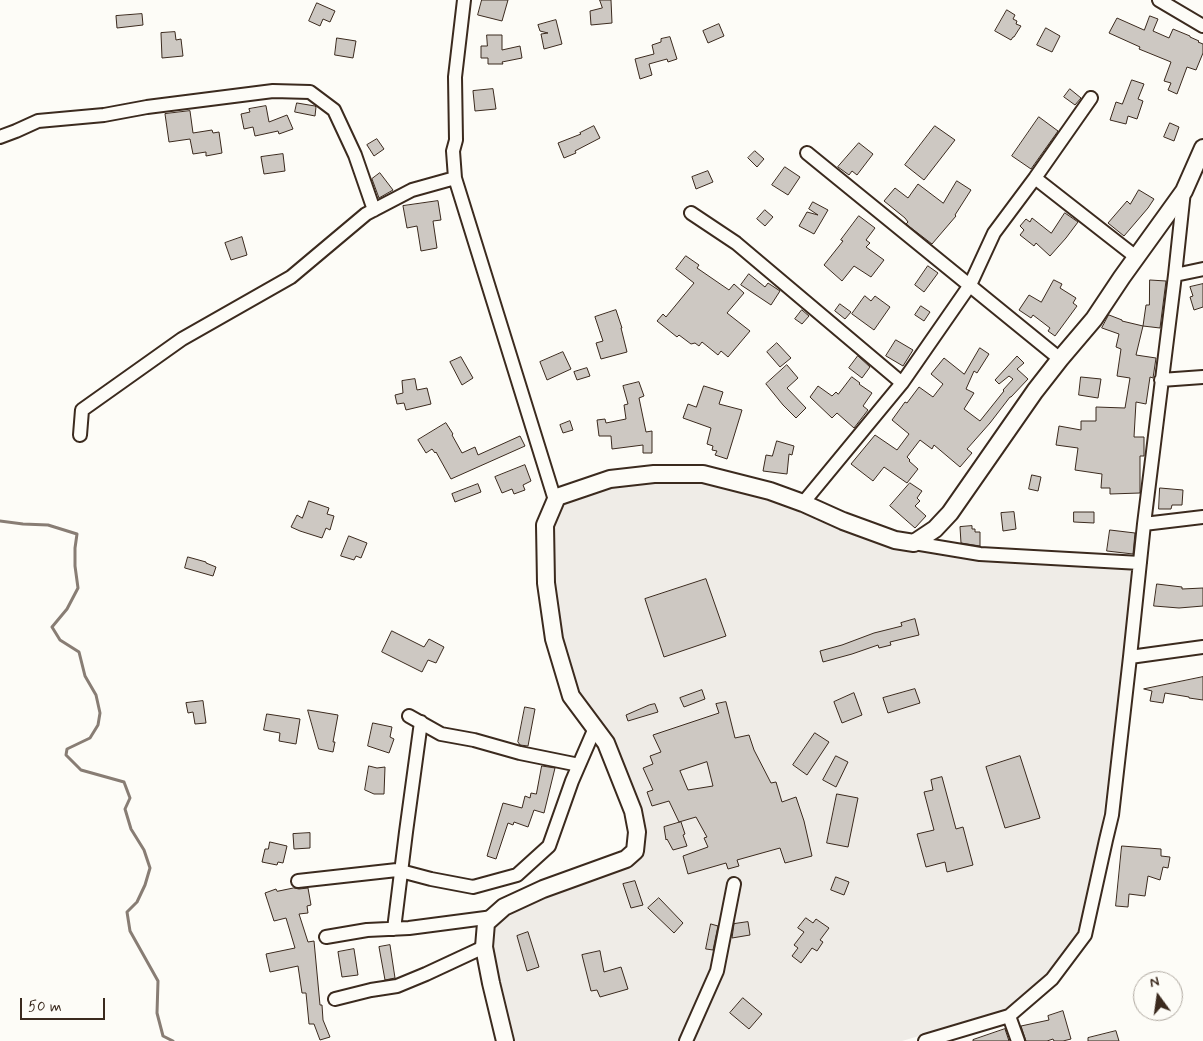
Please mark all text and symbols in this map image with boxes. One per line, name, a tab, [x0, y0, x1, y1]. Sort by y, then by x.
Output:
north arrow	[1133, 971, 1183, 1021]
text: N	[1148, 973, 1161, 992]
scale bar	[22, 988, 108, 1020]
text: 50 m	[28, 997, 62, 1017]

